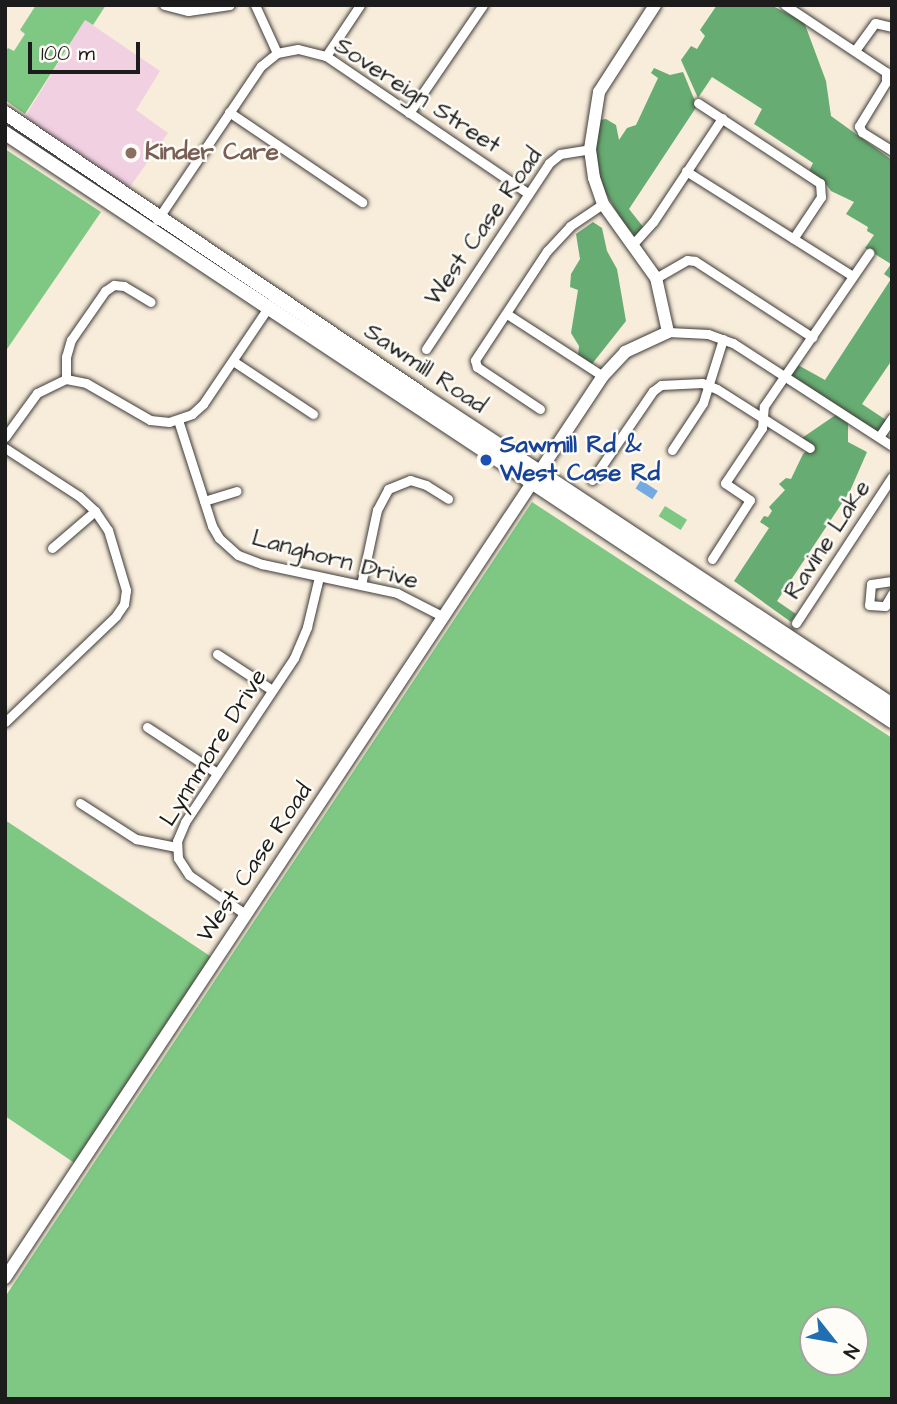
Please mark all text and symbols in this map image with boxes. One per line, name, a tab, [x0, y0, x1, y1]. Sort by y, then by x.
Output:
scale bar	[32, 28, 144, 72]
street label: Sovereign Street	[329, 32, 505, 160]
text: 100 m	[41, 39, 95, 68]
place label: Kinder Care	[145, 139, 279, 167]
street label: West Case Road	[419, 143, 549, 311]
marker: Kinder Care	[123, 145, 139, 161]
street label: Sawmill Road	[358, 317, 492, 421]
place label: Sawmill Rd & West Case Rd	[500, 432, 660, 488]
marker: Sawmill Rd & West Case Rd	[478, 452, 494, 468]
street label: Ravine Lake	[779, 475, 877, 605]
street label: Langhorn Drive	[249, 524, 421, 596]
street label: Lynnmore Drive	[154, 664, 274, 832]
street label: West Case Road	[191, 778, 319, 948]
north arrow	[799, 1306, 869, 1376]
text: N	[836, 1339, 865, 1363]

